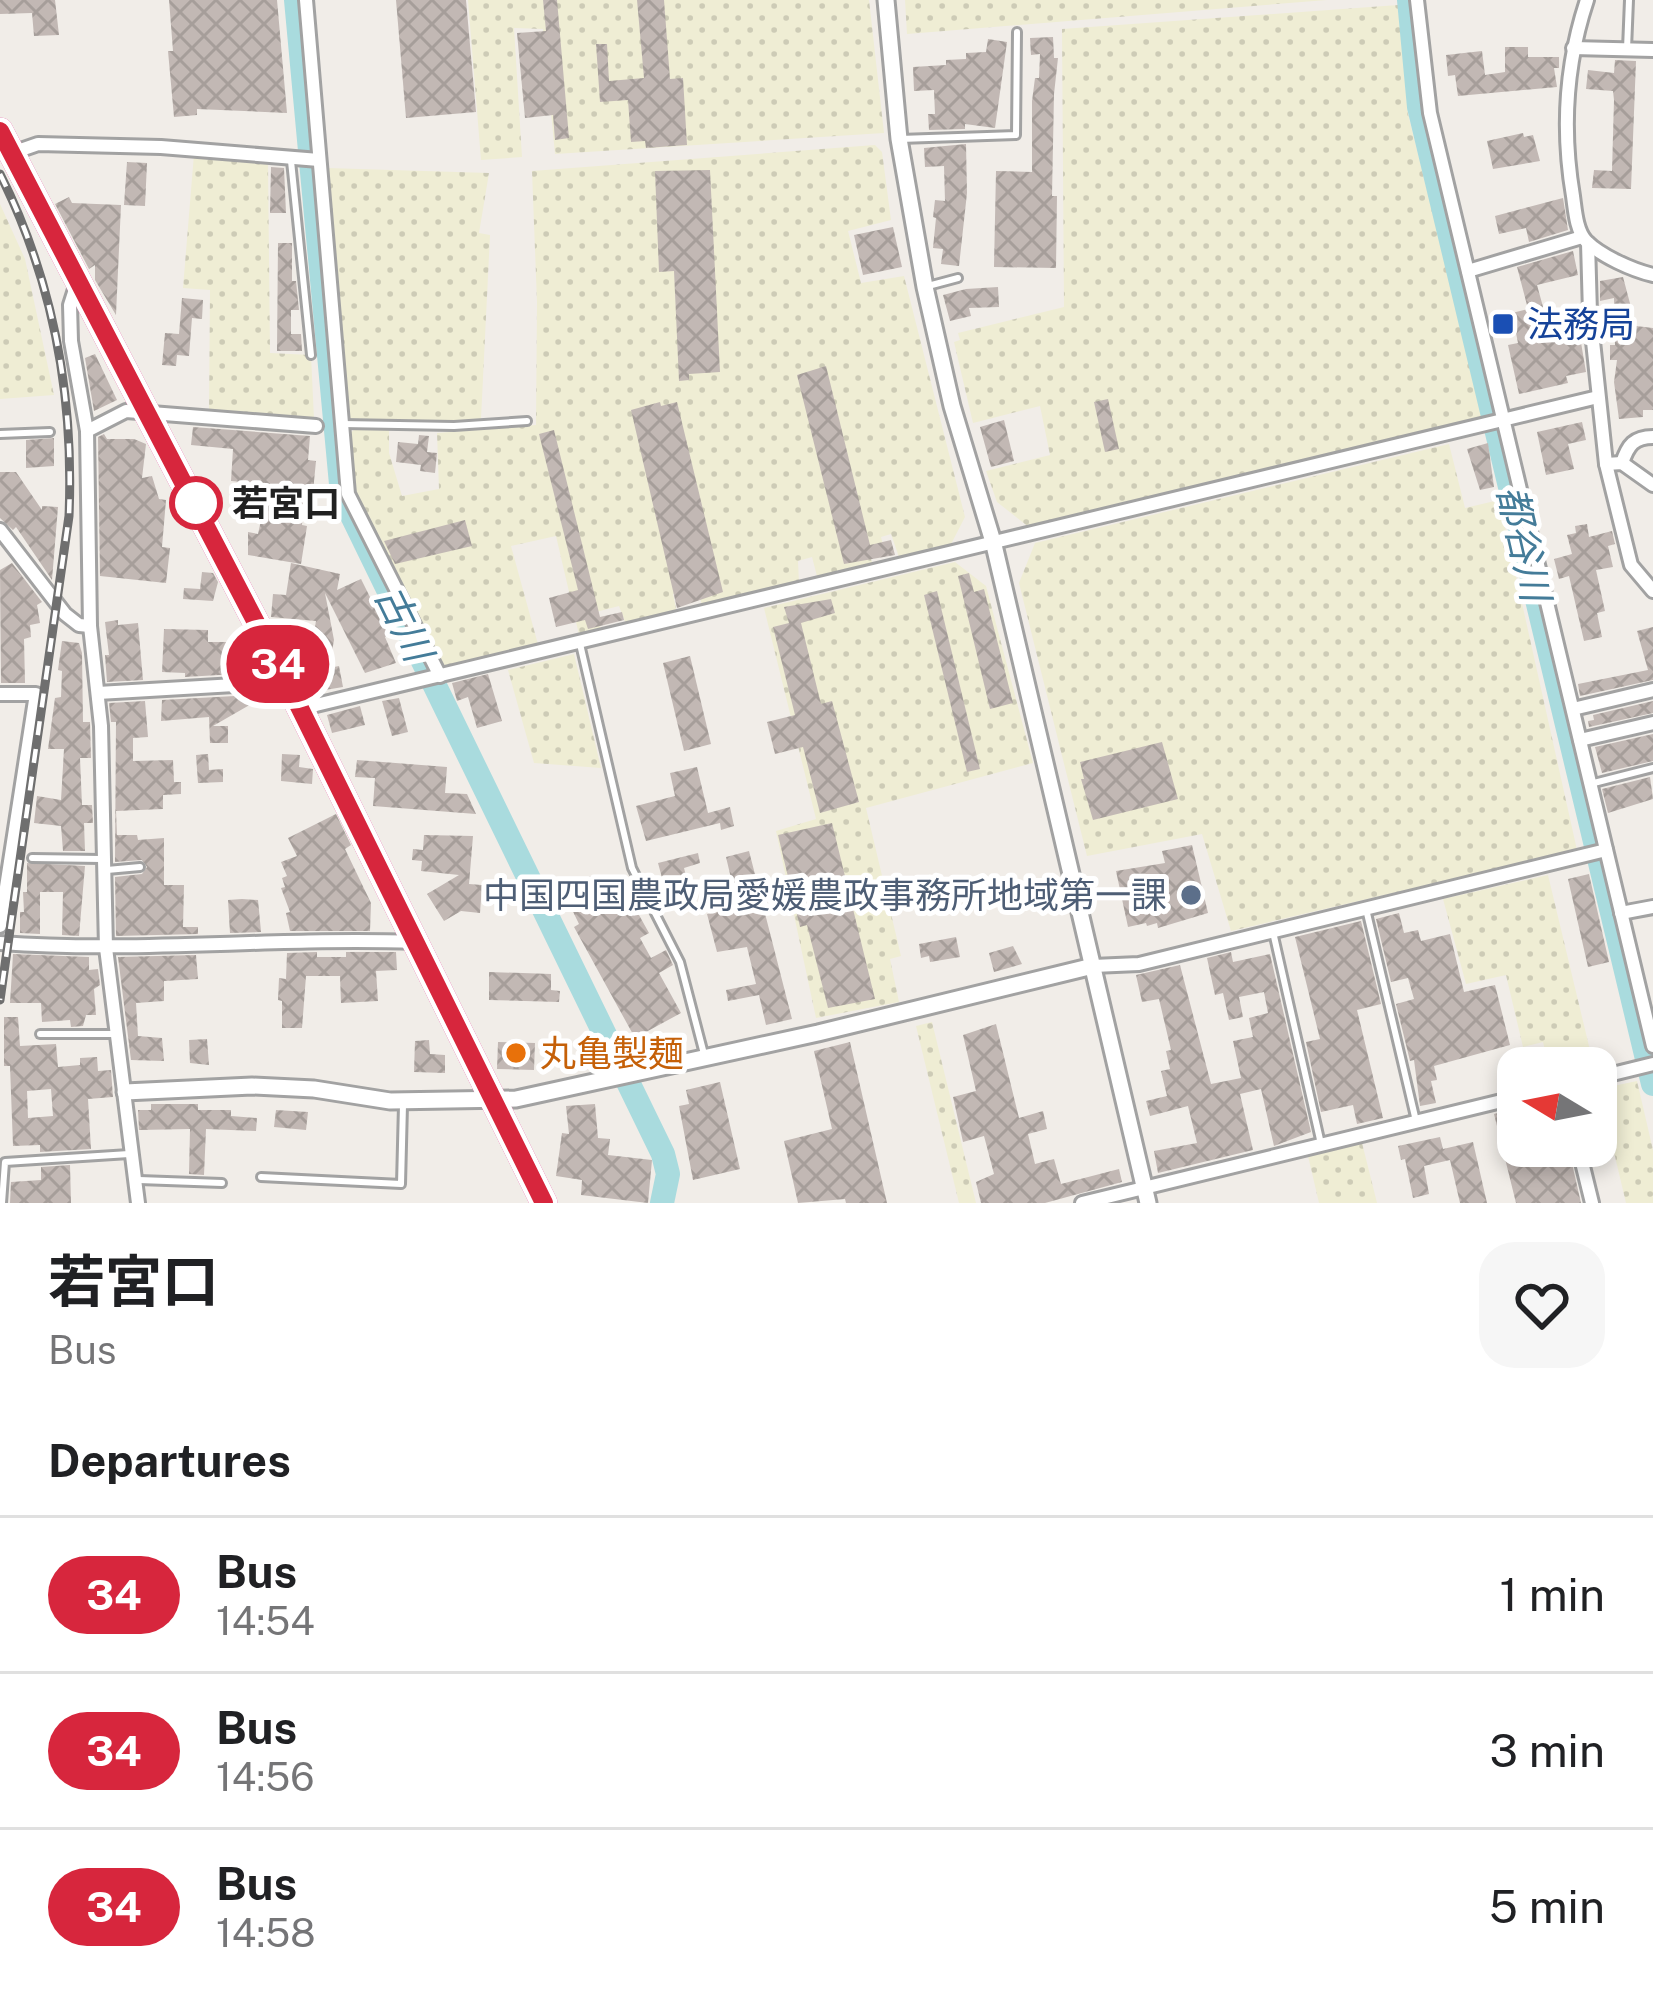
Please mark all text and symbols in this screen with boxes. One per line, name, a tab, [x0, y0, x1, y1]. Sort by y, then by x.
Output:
place label: 法務局	[1527, 303, 1635, 345]
marker: 法務局	[1490, 311, 1516, 337]
marker: 若宮口	[171, 478, 221, 528]
water label: 都谷川	[1488, 481, 1560, 609]
place label: 若宮口	[232, 482, 340, 524]
water label: 古川	[366, 578, 444, 672]
line badge: 34	[224, 625, 332, 703]
text: 34	[250, 639, 306, 688]
place label: 中国四国農政局愛媛農政事務所地域第一課	[483, 874, 1167, 916]
marker: 中国四国農政局愛媛農政事務所地域第一課	[1178, 882, 1204, 908]
place label: 丸亀製麺	[540, 1032, 684, 1074]
marker: 丸亀製麺	[503, 1040, 529, 1066]
north arrow	[1497, 1047, 1617, 1167]
map controls	[1497, 1047, 1617, 1167]
button: heart	[1479, 1242, 1605, 1368]
text: 若宮口	[48, 1248, 219, 1315]
text: Bus	[48, 1327, 117, 1373]
text: Departures	[48, 1434, 291, 1487]
text: Bus	[216, 1545, 297, 1598]
text: 1 min	[1499, 1568, 1605, 1621]
text: 34	[86, 1570, 142, 1619]
text: 14:54	[216, 1598, 315, 1644]
text: Bus	[216, 1701, 297, 1754]
text: 3 min	[1489, 1724, 1605, 1777]
text: 34	[86, 1726, 142, 1775]
text: 14:56	[216, 1754, 314, 1800]
text: Bus	[216, 1857, 297, 1910]
text: 5 min	[1489, 1880, 1605, 1933]
text: 34	[86, 1882, 142, 1931]
text: 14:58	[216, 1910, 315, 1956]

